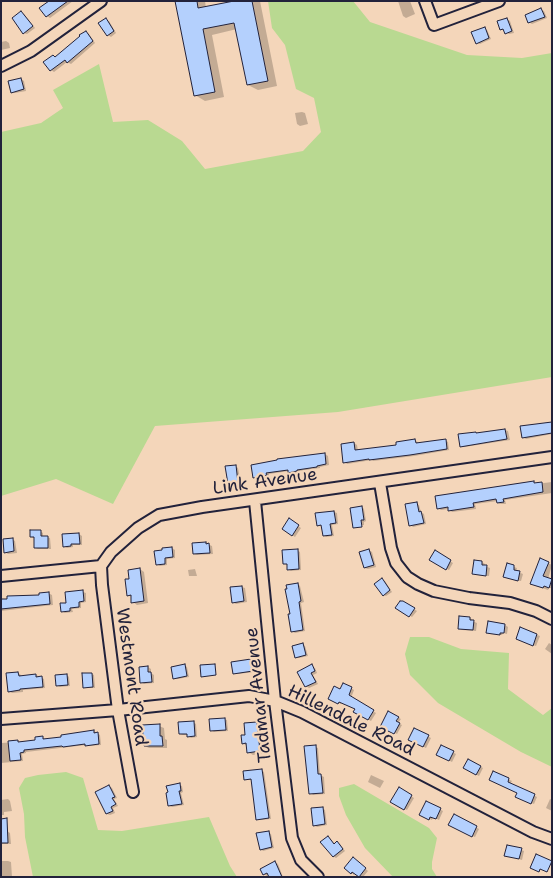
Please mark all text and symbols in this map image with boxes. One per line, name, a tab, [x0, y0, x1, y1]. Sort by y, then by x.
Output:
street label: Link Avenue	[211, 464, 319, 500]
street label: Westmont Road	[111, 607, 151, 747]
street label: Tadmar Avenue	[241, 626, 277, 764]
street label: Hillendale Road	[284, 681, 418, 761]

